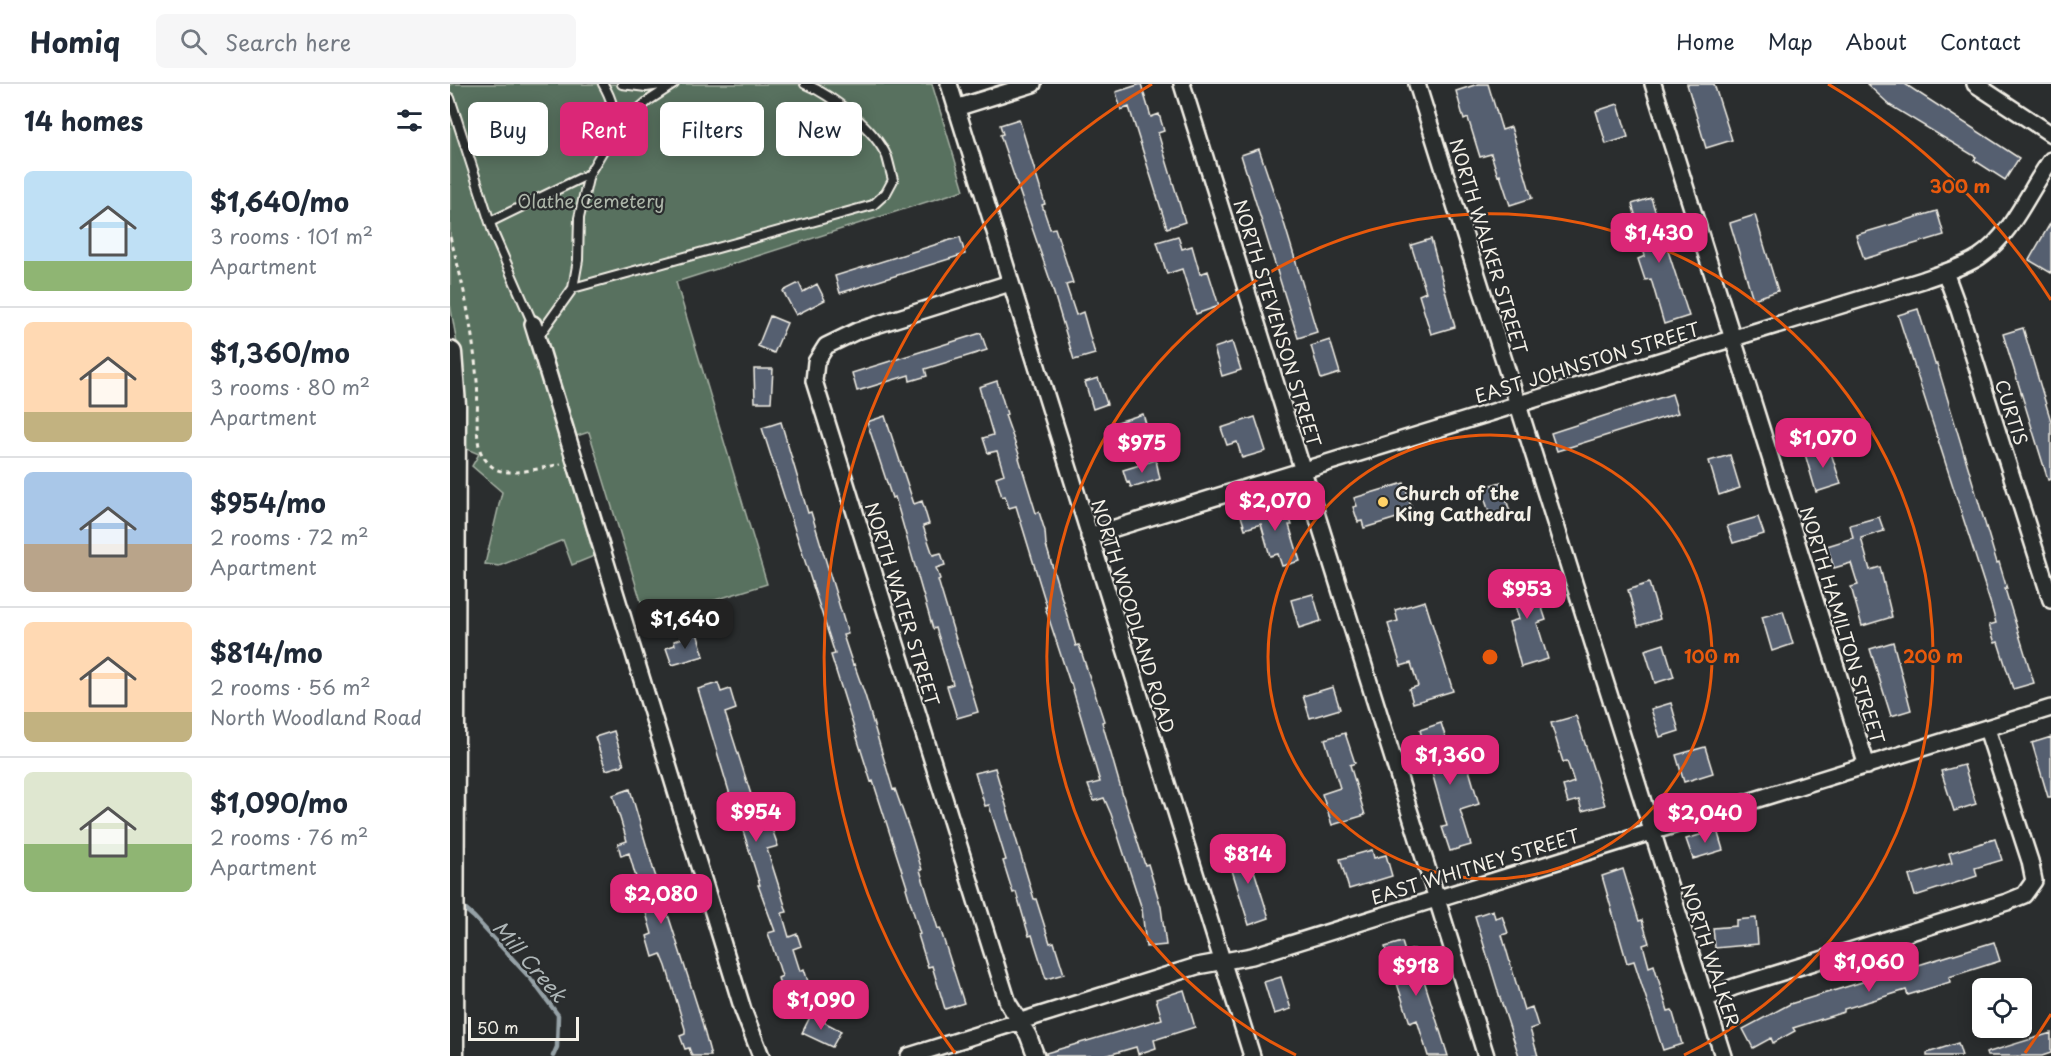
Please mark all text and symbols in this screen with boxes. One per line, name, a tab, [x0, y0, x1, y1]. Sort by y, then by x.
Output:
search box	[156, 14, 576, 68]
text: Homiq	[30, 20, 120, 63]
icon: search	[177, 25, 210, 58]
text: Search here	[225, 25, 351, 58]
text: Home	[1676, 25, 1735, 57]
text: Map	[1768, 25, 1813, 57]
text: About	[1846, 25, 1907, 57]
text: Contact	[1940, 25, 2021, 57]
text: 14 homes	[24, 101, 143, 140]
chip: Buy	[468, 102, 548, 156]
chip: Rent	[560, 102, 648, 156]
chip: Filters	[660, 102, 764, 156]
chip: New	[776, 102, 862, 156]
icon: filters	[393, 104, 426, 137]
street label: NORTH WALKER STREET	[1443, 135, 1535, 358]
text: 300 m	[1930, 172, 1990, 199]
text: $1,640/mo	[210, 182, 349, 221]
park label: Olathe Cemetery	[517, 187, 665, 214]
icon: home	[72, 195, 144, 267]
street label: NORTH STEVENSON STREET	[1227, 196, 1329, 451]
pin: $1,430	[1610, 213, 1708, 264]
text: $1,430	[1625, 217, 1693, 247]
text: 3 rooms · 101 m²	[210, 221, 373, 251]
text: Apartment	[210, 251, 317, 281]
street label: EAST JOHNSTON STREET	[1471, 315, 1703, 409]
text: $1,360/mo	[210, 333, 350, 372]
icon: home	[72, 346, 144, 418]
text: 3 rooms · 80 m²	[210, 372, 370, 402]
street label: CURTIS	[1989, 376, 2035, 448]
text: Apartment	[210, 402, 317, 432]
pin: $1,070	[1774, 418, 1872, 469]
text: $1,070	[1789, 422, 1857, 452]
pin: $975	[1106, 423, 1178, 474]
text: $975	[1117, 427, 1167, 457]
place label: Church of the King Cathedral	[1395, 479, 1531, 527]
pin: $2,070	[1226, 481, 1324, 532]
text: $954/mo	[210, 483, 326, 522]
text: $2,070	[1239, 485, 1311, 515]
marker: Church of the King Cathedral	[1376, 495, 1390, 509]
icon: home	[72, 496, 144, 568]
street label: NORTH WOODLAND ROAD	[1086, 496, 1182, 736]
street label: NORTH WATER STREET	[859, 499, 947, 710]
street label: NORTH HAMILTON STREET	[1794, 503, 1892, 748]
text: 2 rooms · 72 m²	[210, 522, 369, 552]
text: Apartment	[210, 552, 317, 582]
pin: $953	[1491, 569, 1563, 620]
text: $953	[1502, 573, 1552, 603]
pin: $1,640	[636, 599, 734, 650]
text: $1,640	[650, 603, 720, 633]
text: $814/mo	[210, 633, 323, 672]
text: 100 m	[1684, 642, 1740, 669]
text: 200 m	[1903, 642, 1963, 669]
icon: home	[72, 646, 144, 718]
centre of rings	[1480, 647, 1500, 667]
text: 2 rooms · 56 m²	[210, 672, 371, 702]
text: North Woodland Road	[210, 702, 422, 732]
pin: $1,360	[1401, 735, 1499, 786]
text: $1,360	[1415, 739, 1485, 769]
text: $1,090/mo	[210, 783, 348, 822]
pin: $954	[720, 792, 792, 843]
pin: $2,040	[1656, 793, 1754, 844]
icon: home	[72, 796, 144, 868]
text: $954	[731, 796, 781, 826]
text: $2,040	[1668, 797, 1742, 827]
street label: EAST WHITNEY STREET	[1367, 821, 1583, 911]
text: 2 rooms · 76 m²	[210, 822, 368, 852]
pin: $814	[1212, 834, 1284, 885]
text: $814	[1224, 838, 1272, 868]
text: Apartment	[210, 852, 317, 882]
pin: $2,080	[612, 874, 710, 925]
text: $2,080	[624, 878, 698, 908]
street label: NORTH WALKER	[1675, 880, 1747, 1030]
water label: Mill Creek	[486, 913, 575, 1009]
pin: $1,060	[1820, 942, 1918, 993]
pin: $918	[1380, 946, 1452, 997]
text: $1,060	[1834, 946, 1904, 976]
text: $918	[1393, 950, 1439, 980]
map controls	[1972, 978, 2032, 1038]
button: locate	[1972, 978, 2032, 1038]
pin: $1,090	[772, 980, 870, 1031]
text: $1,090	[787, 984, 855, 1014]
scale bar	[468, 1014, 579, 1042]
text: 50 m	[477, 1015, 518, 1039]

